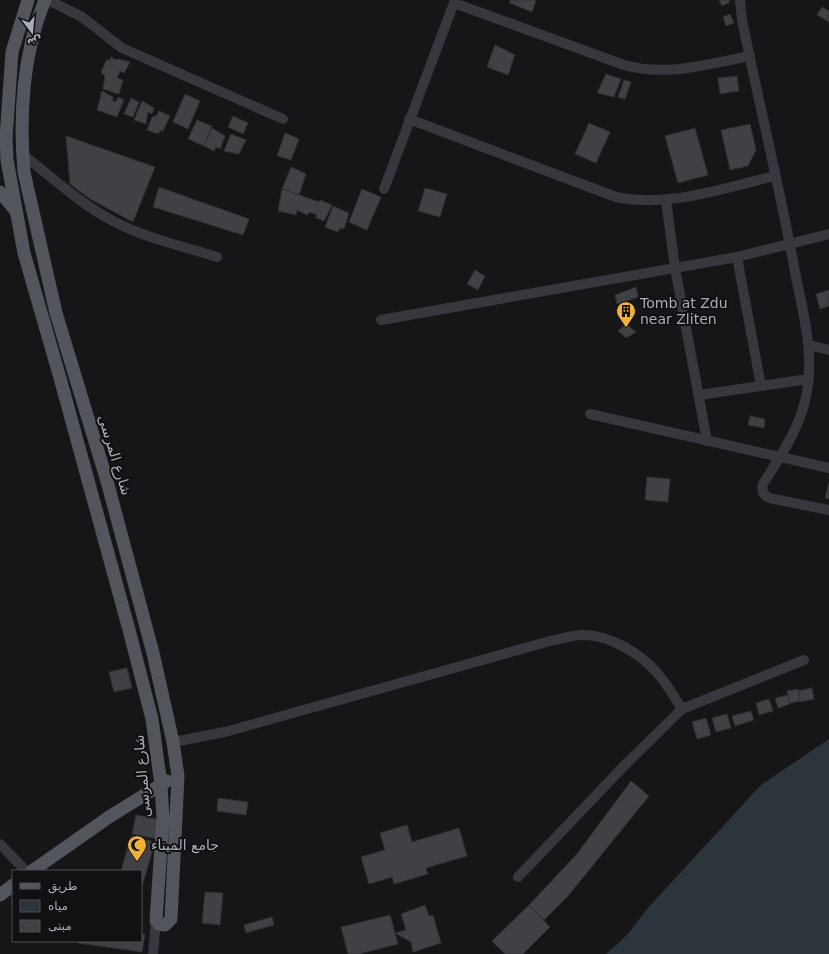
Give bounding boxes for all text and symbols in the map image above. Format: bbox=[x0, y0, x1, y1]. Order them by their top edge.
north arrow bbox=[12, 12, 52, 52]
text: ش bbox=[26, 33, 44, 49]
place label: Tomb at Zdu near Zliten bbox=[639, 295, 728, 327]
building icon: Tomb at Zdu near Zliten bbox=[615, 300, 637, 328]
street label: شارع المرسى bbox=[94, 413, 135, 497]
street label: شارع المرسى bbox=[130, 734, 155, 818]
mosque icon: جامع الميناء bbox=[126, 834, 148, 862]
place label: جامع الميناء bbox=[151, 837, 219, 854]
legend bbox=[12, 870, 142, 942]
text: طريق bbox=[48, 879, 78, 894]
text: مياه bbox=[48, 899, 68, 913]
text: مبنى bbox=[48, 919, 72, 933]

